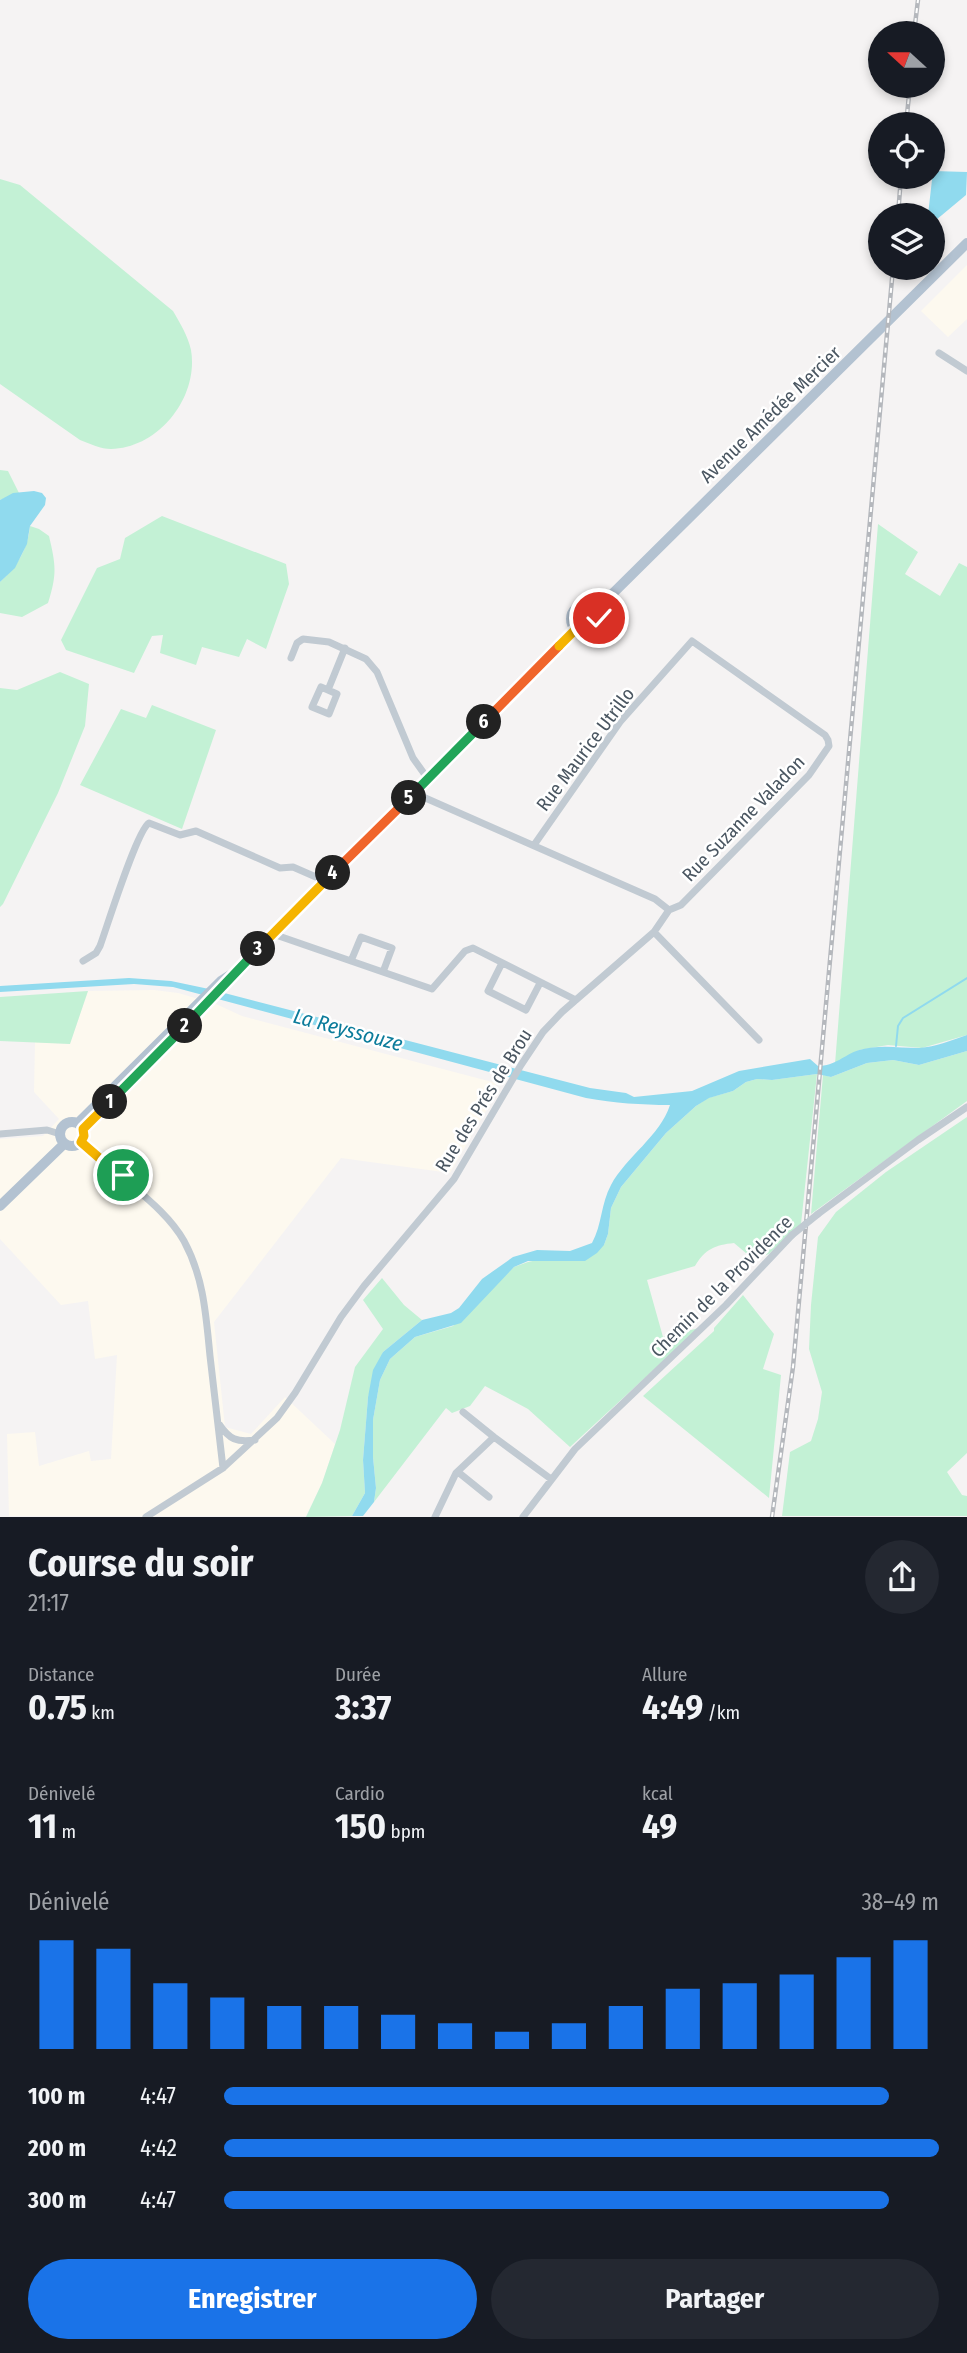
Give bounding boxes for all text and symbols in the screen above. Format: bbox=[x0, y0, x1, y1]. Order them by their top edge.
north arrow bbox=[868, 21, 945, 98]
map controls bbox=[868, 21, 945, 280]
button: locate bbox=[868, 112, 945, 189]
button: layers bbox=[868, 203, 945, 280]
street label: Avenue Amédée Mercier bbox=[695, 341, 846, 488]
pin bbox=[569, 588, 629, 648]
icon: check bbox=[580, 599, 618, 637]
street label: Rue Maurice Utrillo bbox=[531, 683, 639, 816]
pin: 6 bbox=[466, 704, 502, 740]
text: 6 bbox=[479, 710, 488, 733]
street label: Rue Suzanne Valadon bbox=[677, 751, 809, 886]
pin: 5 bbox=[392, 780, 426, 816]
text: 5 bbox=[404, 786, 413, 809]
pin: 4 bbox=[316, 856, 350, 890]
text: 4 bbox=[328, 861, 337, 884]
pin: 3 bbox=[240, 932, 276, 967]
text: 3 bbox=[253, 937, 262, 960]
water label: La Reyssouze bbox=[291, 1003, 406, 1057]
pin: 2 bbox=[168, 1009, 202, 1044]
text: 2 bbox=[180, 1014, 189, 1037]
street label: Rue des Prés de Brou bbox=[430, 1024, 537, 1176]
pin: 1 bbox=[92, 1084, 128, 1120]
text: 1 bbox=[105, 1090, 114, 1113]
pin bbox=[93, 1145, 153, 1205]
icon: arrive bbox=[104, 1156, 142, 1194]
street label: Chemin de la Providence bbox=[646, 1211, 797, 1362]
text: Course du soir bbox=[28, 1540, 254, 1586]
button: share bbox=[865, 1540, 939, 1614]
text: 21:17 bbox=[28, 1589, 69, 1617]
text: Distance bbox=[28, 1663, 95, 1686]
text: Durée bbox=[335, 1663, 381, 1686]
text: Allure bbox=[642, 1663, 687, 1686]
text: 0.75 bbox=[28, 1686, 87, 1728]
text: 3:37 bbox=[335, 1686, 391, 1728]
text: 4:49 bbox=[642, 1686, 703, 1728]
text: km bbox=[87, 1701, 115, 1724]
text: /km bbox=[703, 1701, 740, 1724]
text: Dénivelé bbox=[28, 1782, 95, 1805]
text: Cardio bbox=[335, 1782, 385, 1805]
text: kcal bbox=[642, 1782, 673, 1805]
text: 11 bbox=[28, 1805, 57, 1847]
text: 150 bbox=[335, 1805, 386, 1847]
text: 49 bbox=[642, 1805, 677, 1847]
text: m bbox=[57, 1820, 76, 1843]
text: bpm bbox=[386, 1820, 425, 1843]
text: Dénivelé bbox=[28, 1888, 109, 1916]
text: 38–49 m bbox=[861, 1888, 939, 1916]
text: 100 m bbox=[28, 2082, 85, 2110]
text: 4:47 bbox=[140, 2082, 176, 2110]
text: 200 m bbox=[28, 2134, 86, 2162]
text: 4:42 bbox=[140, 2134, 177, 2162]
text: 300 m bbox=[28, 2186, 86, 2214]
text: 4:47 bbox=[140, 2186, 176, 2214]
button: Enregistrer bbox=[28, 2259, 477, 2339]
button: Partager bbox=[491, 2259, 939, 2339]

